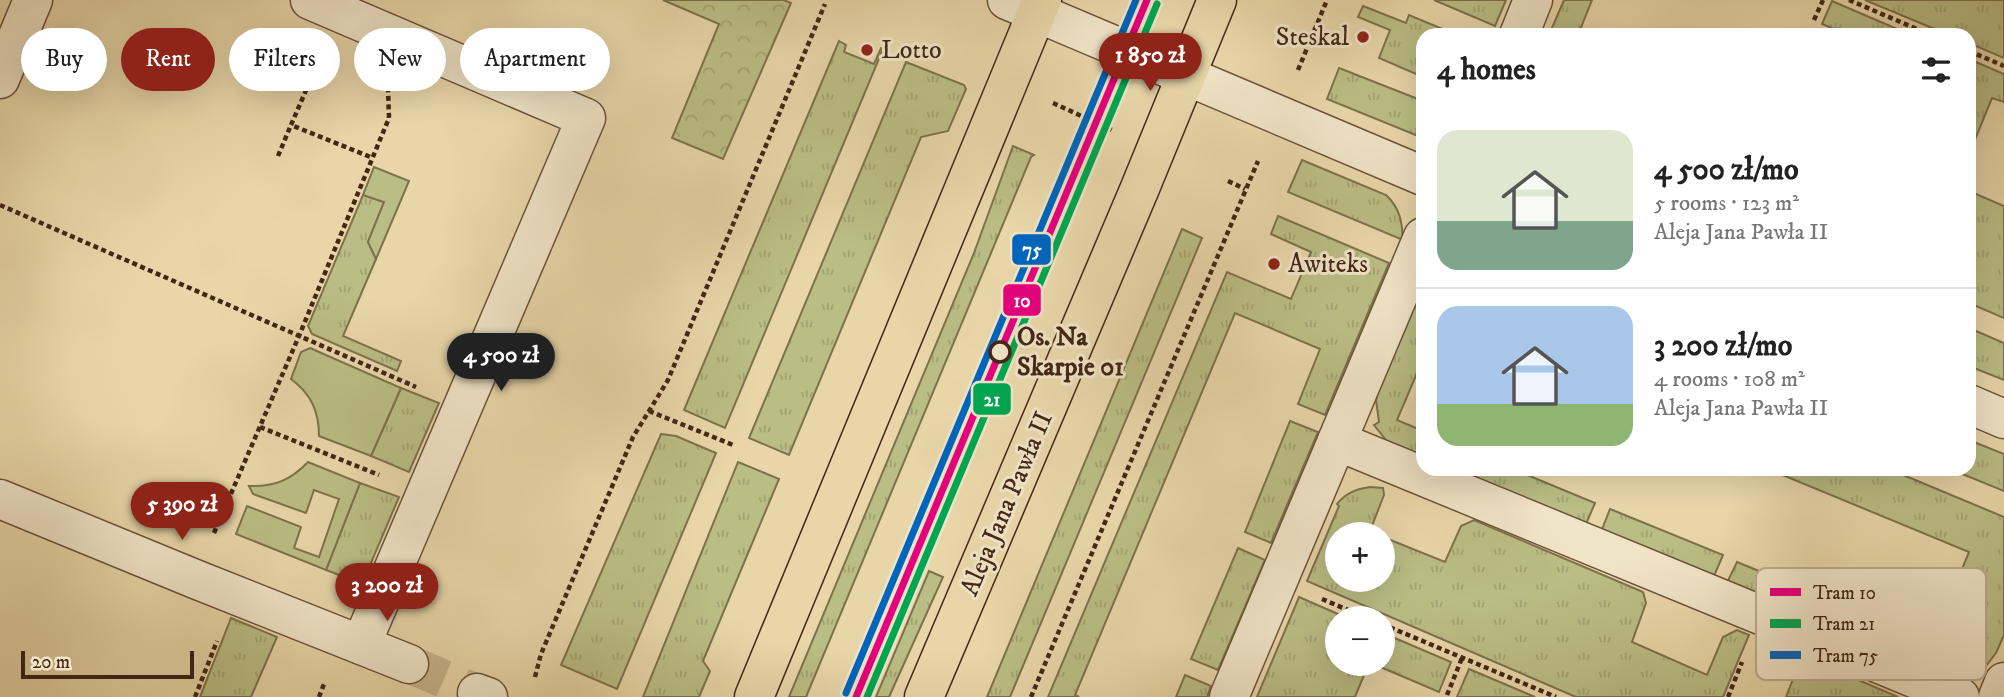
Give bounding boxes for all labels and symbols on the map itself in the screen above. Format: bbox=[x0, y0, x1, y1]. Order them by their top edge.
place label: Steskal bbox=[1276, 21, 1349, 54]
marker: Steskal bbox=[1355, 29, 1371, 45]
place label: Lotto bbox=[881, 34, 942, 67]
pin: 1 850 zł bbox=[1078, 34, 1222, 93]
marker: Lotto bbox=[859, 42, 875, 58]
line badge: 75 bbox=[1011, 233, 1052, 266]
text: 75 bbox=[1022, 239, 1042, 262]
place label: Awiteks bbox=[1288, 248, 1368, 281]
marker: Awiteks bbox=[1266, 256, 1282, 272]
line badge: 10 bbox=[1002, 283, 1042, 317]
text: 10 bbox=[1013, 290, 1031, 313]
place label: Os. Na Skarpie 01 bbox=[1017, 321, 1124, 384]
pin: 4 500 zł bbox=[429, 334, 573, 393]
marker: Os. Na Skarpie 01 bbox=[989, 341, 1011, 363]
line badge: 21 bbox=[972, 382, 1012, 416]
text: 21 bbox=[984, 389, 1000, 412]
street label: Aleja Jana Pawła II bbox=[953, 407, 1061, 601]
pin: 5 390 zł bbox=[110, 482, 254, 542]
pin: 3 200 zł bbox=[315, 564, 459, 623]
legend bbox=[1756, 568, 1986, 680]
text: Tram 10 bbox=[1813, 582, 1876, 605]
text: Tram 21 bbox=[1813, 613, 1875, 636]
text: Tram 75 bbox=[1813, 645, 1879, 668]
scale bar bbox=[21, 648, 194, 680]

